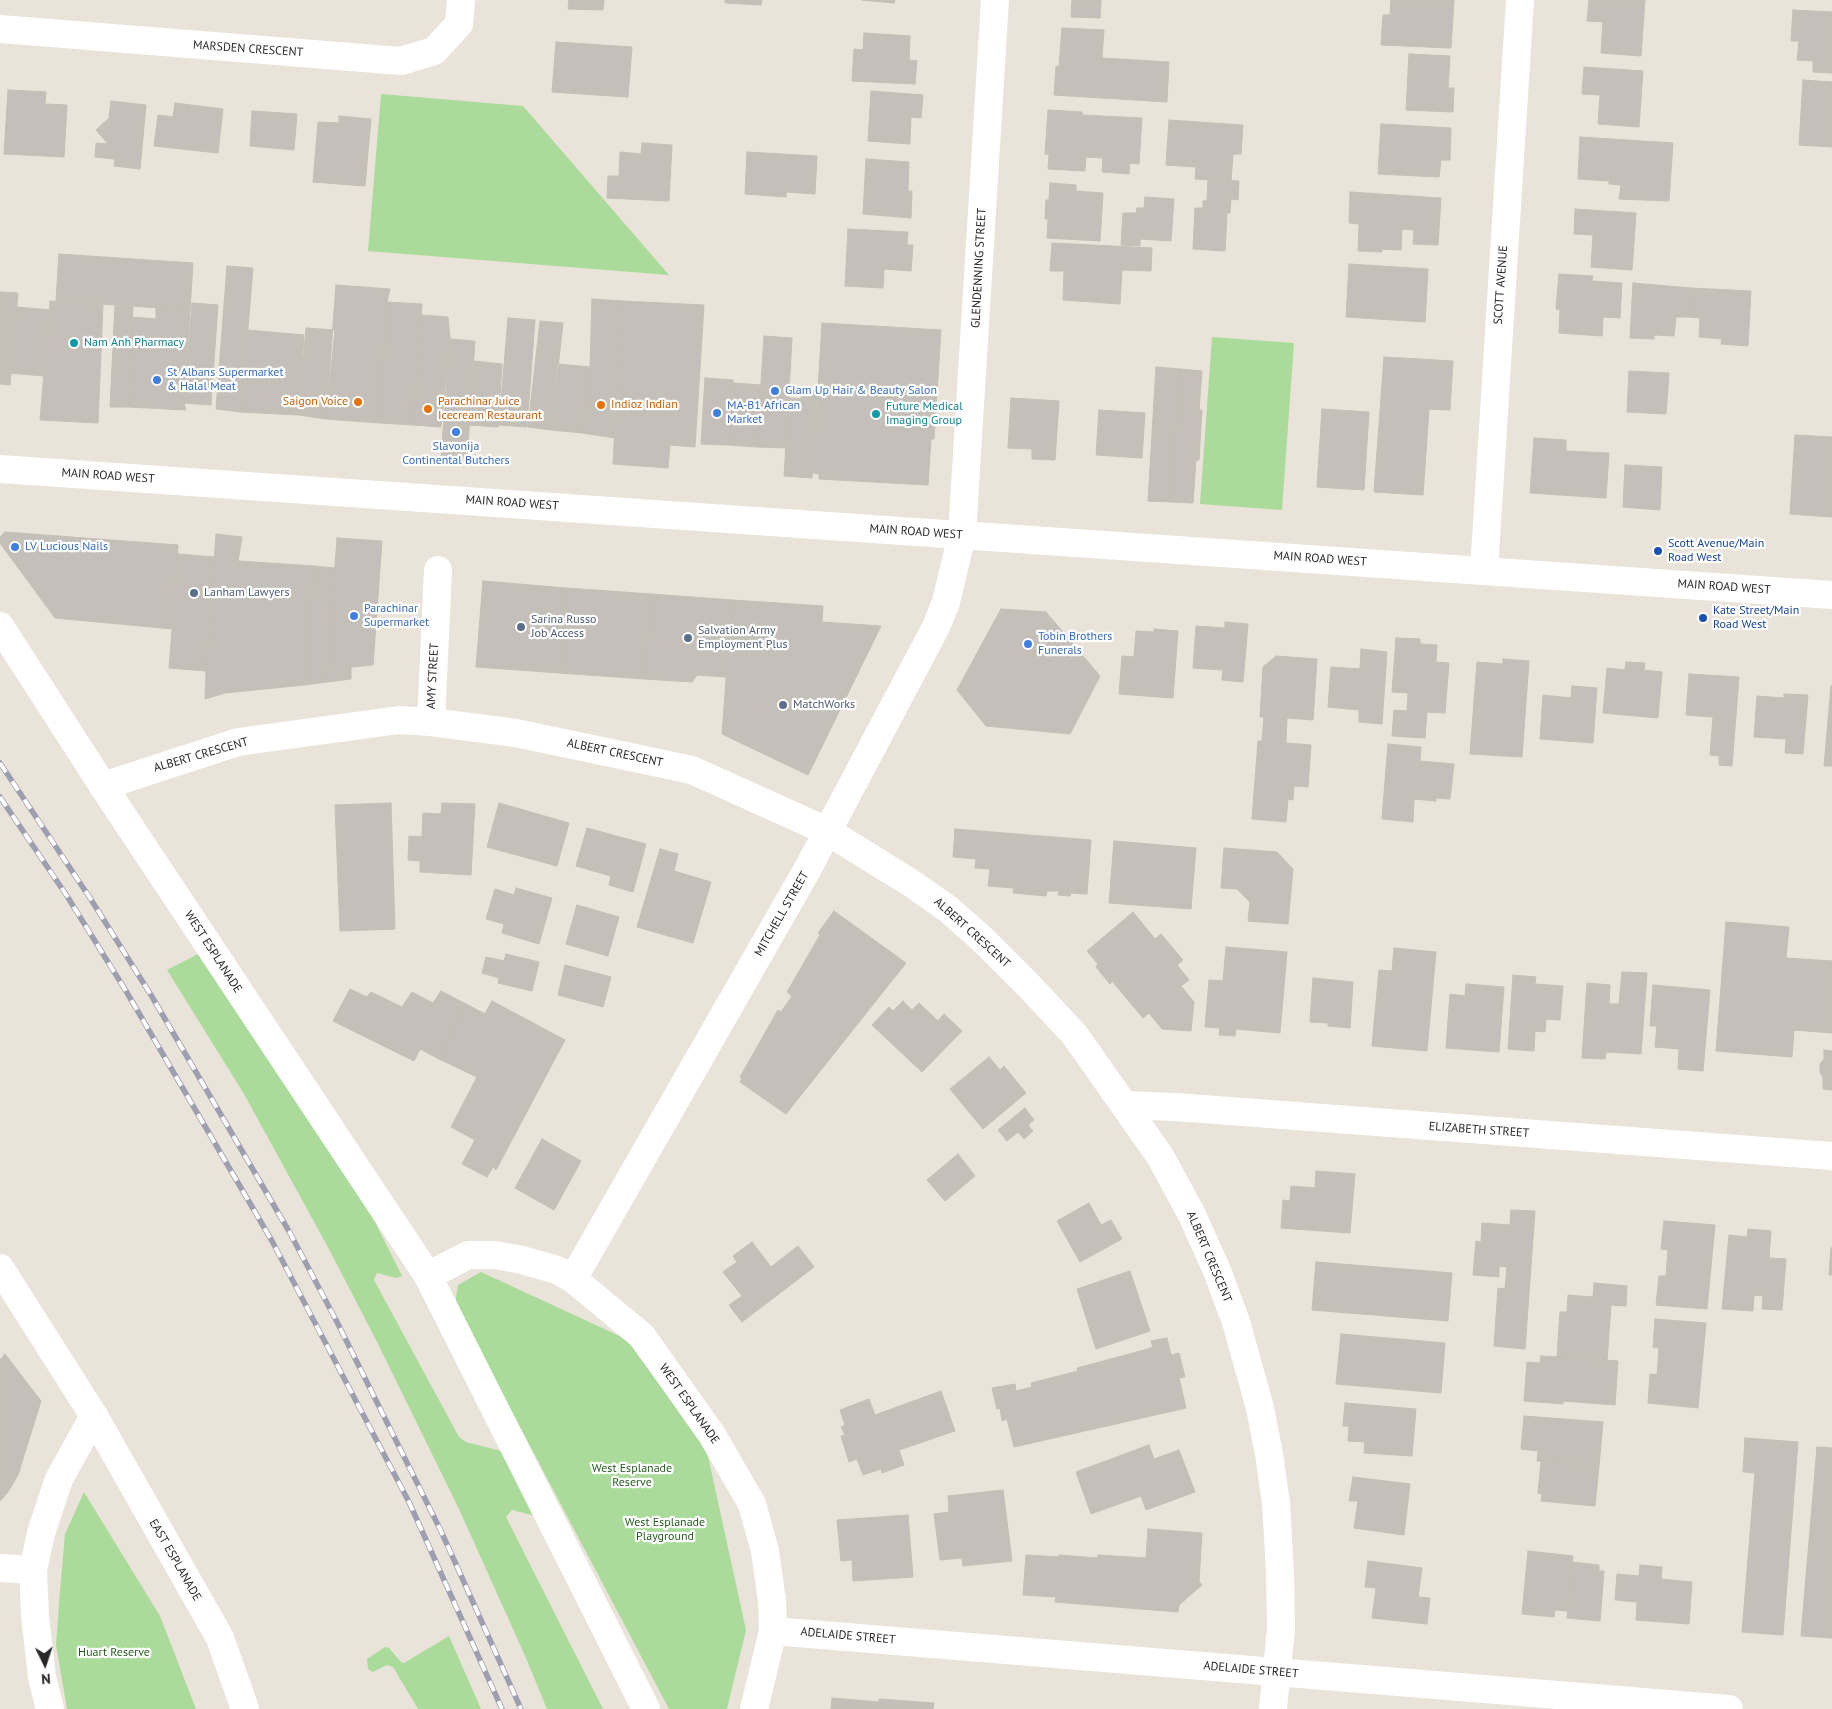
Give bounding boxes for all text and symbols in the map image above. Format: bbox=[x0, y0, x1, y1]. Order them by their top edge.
street label: MARSDEN CRESCENT bbox=[192, 38, 304, 60]
street label: GLENDENNING STREET bbox=[969, 208, 989, 328]
street label: SCOTT AVENUE bbox=[1491, 245, 1511, 325]
place label: Nam Anh Pharmacy bbox=[84, 336, 184, 350]
marker: Nam Anh Pharmacy bbox=[68, 337, 80, 349]
place label: St Albans Supermarket & Halal Meat bbox=[167, 366, 283, 394]
marker: St Albans Supermarket & Halal Meat bbox=[151, 374, 163, 386]
place label: Glam Up Hair & Beauty Salon bbox=[785, 384, 937, 398]
marker: Glam Up Hair & Beauty Salon bbox=[769, 385, 781, 397]
place label: Saigon Voice bbox=[283, 395, 348, 409]
place label: Parachinar Juice Icecream Restaurant bbox=[438, 395, 542, 423]
marker: Saigon Voice bbox=[352, 396, 364, 408]
place label: Indioz Indian bbox=[611, 398, 678, 412]
marker: Indioz Indian bbox=[595, 399, 607, 411]
place label: MA-B1 African Market bbox=[727, 399, 800, 427]
place label: Future Medical Imaging Group bbox=[886, 400, 963, 428]
marker: Parachinar Juice Icecream Restaurant bbox=[422, 403, 434, 415]
marker: MA-B1 African Market bbox=[711, 407, 723, 419]
marker: Future Medical Imaging Group bbox=[870, 408, 882, 420]
marker: Slavonija Continental Butchers bbox=[450, 426, 462, 438]
place label: Slavonija Continental Butchers bbox=[402, 440, 510, 468]
street label: MAIN ROAD WEST bbox=[61, 466, 155, 486]
street label: MAIN ROAD WEST bbox=[465, 493, 559, 513]
street label: MAIN ROAD WEST bbox=[869, 522, 963, 542]
place label: Scott Avenue/Main Road West bbox=[1668, 537, 1764, 565]
place label: LV Lucious Nails bbox=[25, 540, 108, 554]
marker: LV Lucious Nails bbox=[9, 541, 21, 553]
marker: Scott Avenue/Main Road West bbox=[1652, 545, 1664, 557]
street label: MAIN ROAD WEST bbox=[1273, 549, 1367, 569]
street label: MAIN ROAD WEST bbox=[1677, 577, 1771, 597]
place label: Lanham Lawyers bbox=[204, 586, 289, 600]
marker: Lanham Lawyers bbox=[188, 587, 200, 599]
place label: Parachinar Supermarket bbox=[364, 602, 429, 630]
place label: Kate Street/Main Road West bbox=[1713, 604, 1799, 632]
marker: Parachinar Supermarket bbox=[348, 610, 360, 622]
marker: Kate Street/Main Road West bbox=[1697, 612, 1709, 624]
place label: Sarina Russo Job Access bbox=[531, 613, 596, 641]
marker: Sarina Russo Job Access bbox=[515, 621, 527, 633]
place label: Salvation Army Employment Plus bbox=[698, 624, 787, 652]
place label: Tobin Brothers Funerals bbox=[1038, 630, 1112, 658]
marker: Salvation Army Employment Plus bbox=[682, 632, 694, 644]
marker: Tobin Brothers Funerals bbox=[1022, 638, 1034, 650]
street label: AMY STREET bbox=[424, 643, 442, 709]
place label: MatchWorks bbox=[793, 698, 855, 712]
marker: MatchWorks bbox=[777, 699, 789, 711]
street label: ALBERT CRESCENT bbox=[152, 735, 250, 775]
street label: ALBERT CRESCENT bbox=[566, 736, 664, 770]
street label: MITCHELL STREET bbox=[752, 869, 812, 959]
street label: ALBERT CRESCENT bbox=[931, 895, 1013, 971]
street label: WEST ESPLANADE bbox=[181, 908, 245, 996]
street label: ELIZABETH STREET bbox=[1428, 1119, 1530, 1141]
street label: ALBERT CRESCENT bbox=[1183, 1209, 1235, 1305]
street label: WEST ESPLANADE bbox=[656, 1361, 722, 1447]
park label: West Esplanade Reserve bbox=[592, 1462, 672, 1490]
park label: West Esplanade Playground bbox=[625, 1516, 705, 1544]
street label: EAST ESPLANADE bbox=[146, 1517, 204, 1603]
street label: ADELAIDE STREET bbox=[800, 1625, 896, 1647]
north arrow bbox=[20, 1639, 70, 1689]
park label: Huart Reserve bbox=[78, 1646, 150, 1660]
street label: ADELAIDE STREET bbox=[1203, 1659, 1299, 1681]
text: N bbox=[41, 1670, 51, 1688]

